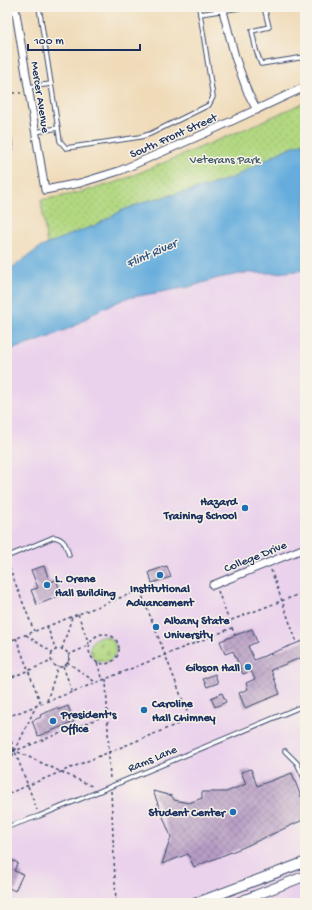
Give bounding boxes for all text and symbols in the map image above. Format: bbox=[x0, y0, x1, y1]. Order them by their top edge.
scale bar bbox=[28, 26, 140, 52]
text: 100 m bbox=[33, 35, 64, 49]
street label: Mercer Avenue bbox=[26, 61, 52, 135]
street label: South Front Street bbox=[128, 111, 220, 162]
park label: Veterans Park bbox=[189, 154, 262, 168]
water label: Flint River bbox=[124, 236, 182, 272]
place label: Hazard Training School bbox=[163, 496, 239, 524]
marker: Hazard Training School bbox=[240, 503, 250, 513]
street label: College Drive bbox=[222, 539, 290, 577]
marker: Institutional Advancement bbox=[155, 570, 165, 580]
place label: L. Orene Hall Building bbox=[55, 573, 116, 601]
marker: L. Orene Hall Building bbox=[42, 580, 52, 590]
place label: Institutional Advancement bbox=[125, 583, 195, 611]
place label: Albany State University bbox=[163, 615, 230, 643]
marker: Albany State University bbox=[151, 622, 161, 632]
place label: Gibson Hall bbox=[186, 662, 240, 676]
marker: Gibson Hall bbox=[243, 662, 253, 672]
place label: Caroline Hall Chimney bbox=[151, 698, 216, 726]
marker: Caroline Hall Chimney bbox=[139, 705, 149, 715]
place label: President's Office bbox=[60, 709, 117, 737]
marker: President's Office bbox=[48, 716, 58, 726]
street label: Rams Lane bbox=[126, 743, 180, 776]
place label: Student Center bbox=[149, 807, 227, 821]
marker: Student Center bbox=[228, 807, 238, 817]

